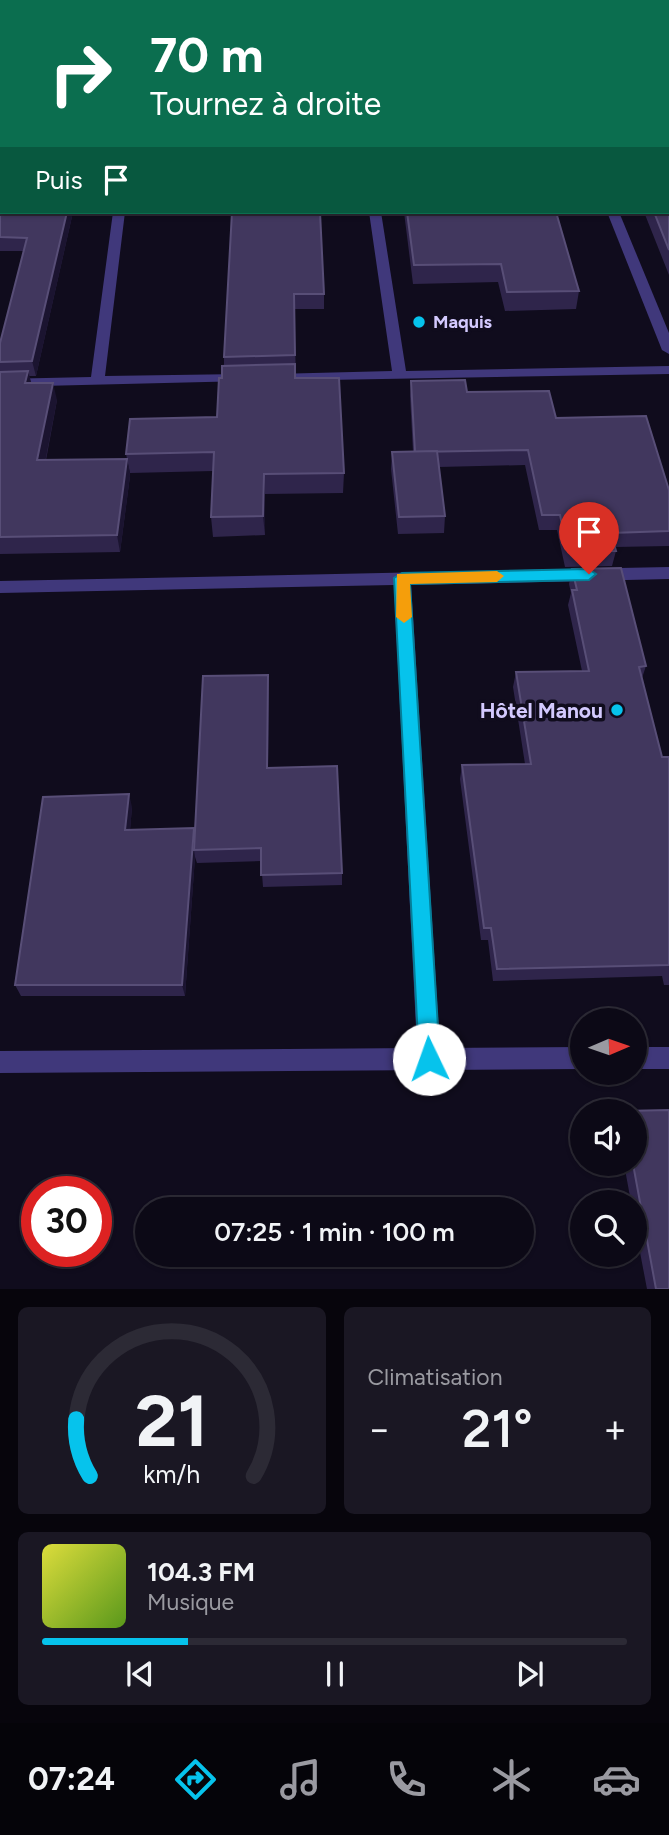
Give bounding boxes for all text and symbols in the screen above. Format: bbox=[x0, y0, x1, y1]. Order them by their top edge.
text: 70 m bbox=[150, 25, 263, 84]
icon: right bbox=[35, 28, 126, 119]
text: Tournez à droite bbox=[150, 85, 381, 123]
icon: arrive bbox=[97, 161, 135, 199]
text: Puis bbox=[35, 164, 83, 196]
place label: Maquis bbox=[433, 311, 493, 333]
marker: Maquis bbox=[411, 314, 427, 330]
pin bbox=[559, 502, 619, 574]
icon: arrive bbox=[570, 513, 608, 551]
place label: Hôtel Manou bbox=[480, 698, 603, 723]
marker: Hôtel Manou bbox=[609, 702, 625, 718]
north arrow bbox=[570, 1008, 648, 1085]
map controls bbox=[570, 1008, 647, 1267]
position arrow bbox=[392, 1022, 466, 1096]
button: sound bbox=[570, 1099, 647, 1176]
speed limit sign: 30 bbox=[21, 1176, 112, 1267]
button: search bbox=[570, 1190, 647, 1267]
text: 07:25 · 1 min · 100 m bbox=[214, 1216, 455, 1248]
text: Climatisation bbox=[368, 1363, 502, 1391]
text: 21 bbox=[135, 1378, 208, 1465]
text: 21° bbox=[462, 1398, 533, 1460]
text: − bbox=[368, 1406, 391, 1452]
text: + bbox=[603, 1406, 627, 1452]
text: km/h bbox=[143, 1459, 200, 1489]
text: 104.3 FM bbox=[147, 1556, 255, 1588]
text: Musique bbox=[147, 1588, 234, 1616]
icon: previous bbox=[121, 1655, 159, 1693]
icon: pause bbox=[316, 1655, 354, 1693]
icon: next bbox=[511, 1655, 549, 1693]
icon: directions bbox=[171, 1755, 220, 1804]
icon: music bbox=[276, 1755, 325, 1804]
icon: phone bbox=[382, 1755, 431, 1804]
icon: climate bbox=[487, 1755, 536, 1804]
icon: car bbox=[592, 1755, 641, 1804]
text: 07:24 bbox=[28, 1760, 115, 1798]

